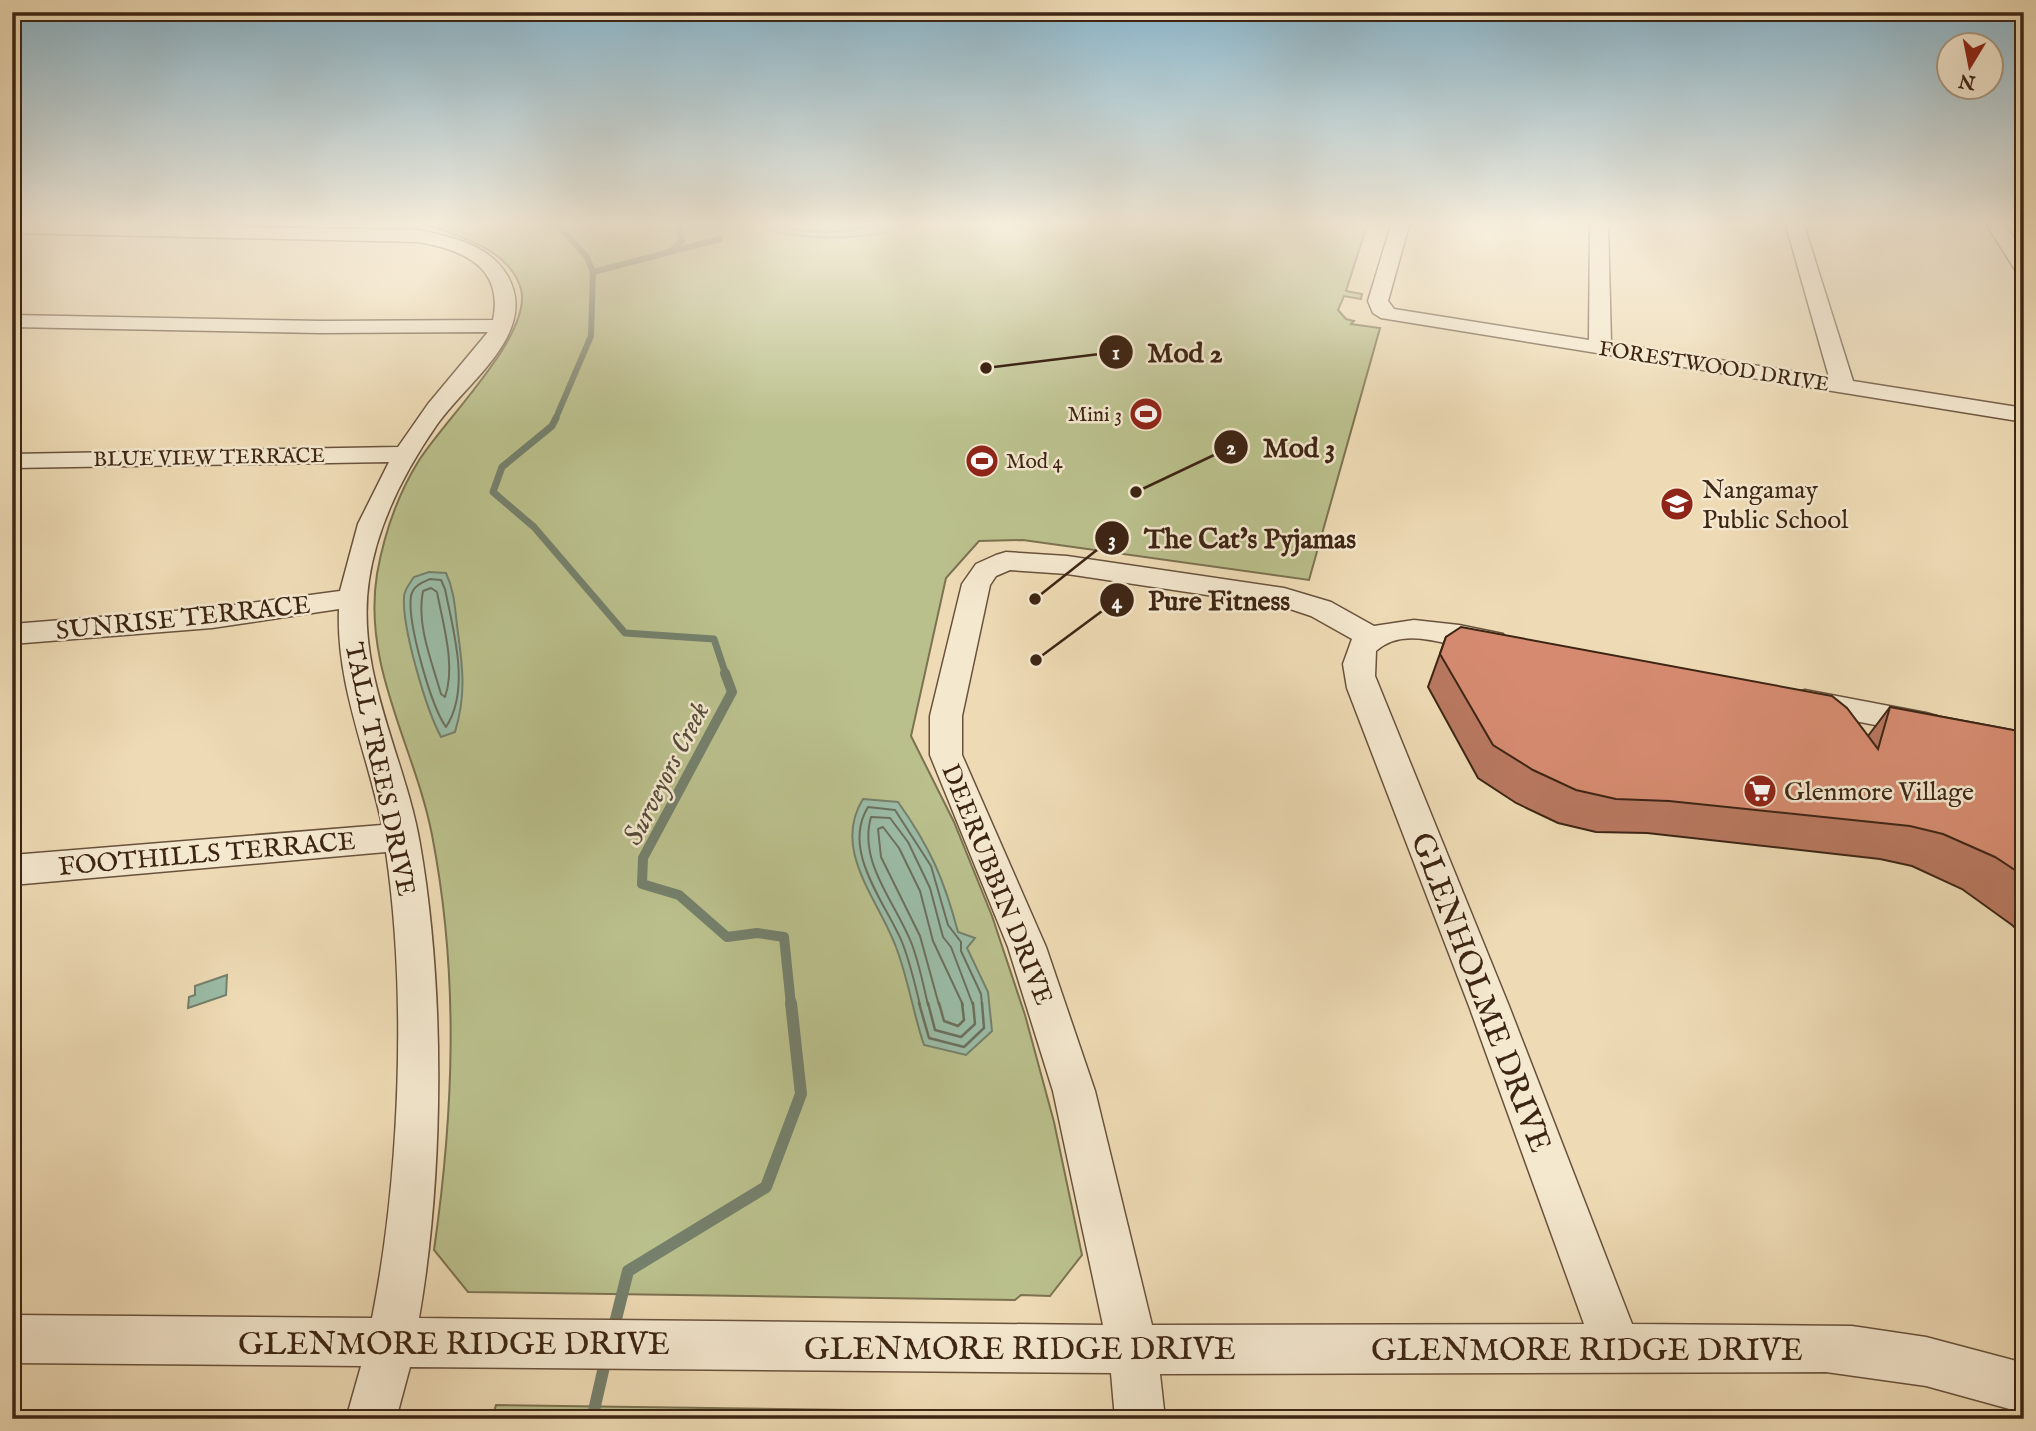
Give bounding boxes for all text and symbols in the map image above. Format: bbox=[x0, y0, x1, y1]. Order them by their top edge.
north arrow bbox=[1934, 32, 2004, 102]
text: N bbox=[1957, 67, 1979, 94]
callout: Mod 2 bbox=[1099, 327, 1237, 376]
street label: FORESTWOOD DRIVE bbox=[1597, 336, 1831, 399]
text: Mod 2 bbox=[1147, 337, 1223, 372]
text: 1 bbox=[1112, 340, 1120, 367]
sports icon: Mini 3 bbox=[1127, 395, 1165, 433]
place label: Mini 3 bbox=[1067, 402, 1122, 429]
callout: Mod 3 bbox=[1214, 422, 1349, 471]
text: Mod 3 bbox=[1263, 432, 1335, 467]
text: 2 bbox=[1226, 435, 1236, 462]
sports icon: Mod 4 bbox=[963, 442, 1001, 480]
street label: BLUE VIEW TERRACE bbox=[93, 443, 325, 474]
place label: Mod 4 bbox=[1006, 449, 1064, 476]
place label: Nangamay Public School bbox=[1702, 474, 1849, 537]
school or university icon: Nangamay Public School bbox=[1658, 485, 1696, 523]
callout: The Cat's Pyjamas bbox=[1095, 514, 1370, 563]
text: The Cat's Pyjamas bbox=[1143, 523, 1356, 558]
text: 3 bbox=[1108, 527, 1116, 554]
callout: Pure Fitness bbox=[1099, 576, 1304, 625]
text: Pure Fitness bbox=[1148, 585, 1290, 620]
street label: SUNRISE TERRACE bbox=[54, 589, 312, 648]
text: 4 bbox=[1112, 589, 1123, 616]
street label: TALL TREES DRIVE bbox=[337, 639, 423, 899]
water label: Surveyors Creek bbox=[616, 697, 718, 852]
street label: DEERUBBIN DRIVE bbox=[933, 759, 1060, 1010]
supermarket icon: Glenmore Village bbox=[1741, 772, 1779, 810]
place label: Glenmore Village bbox=[1784, 776, 1974, 809]
street label: FOOTHILLS TERRACE bbox=[57, 825, 357, 884]
street label: GLENHOLME DRIVE bbox=[1400, 827, 1560, 1159]
street label: GLENMORE RIDGE DRIVE bbox=[238, 1325, 670, 1366]
street label: GLENMORE RIDGE DRIVE bbox=[804, 1330, 1236, 1371]
street label: GLENMORE RIDGE DRIVE bbox=[1371, 1331, 1803, 1372]

